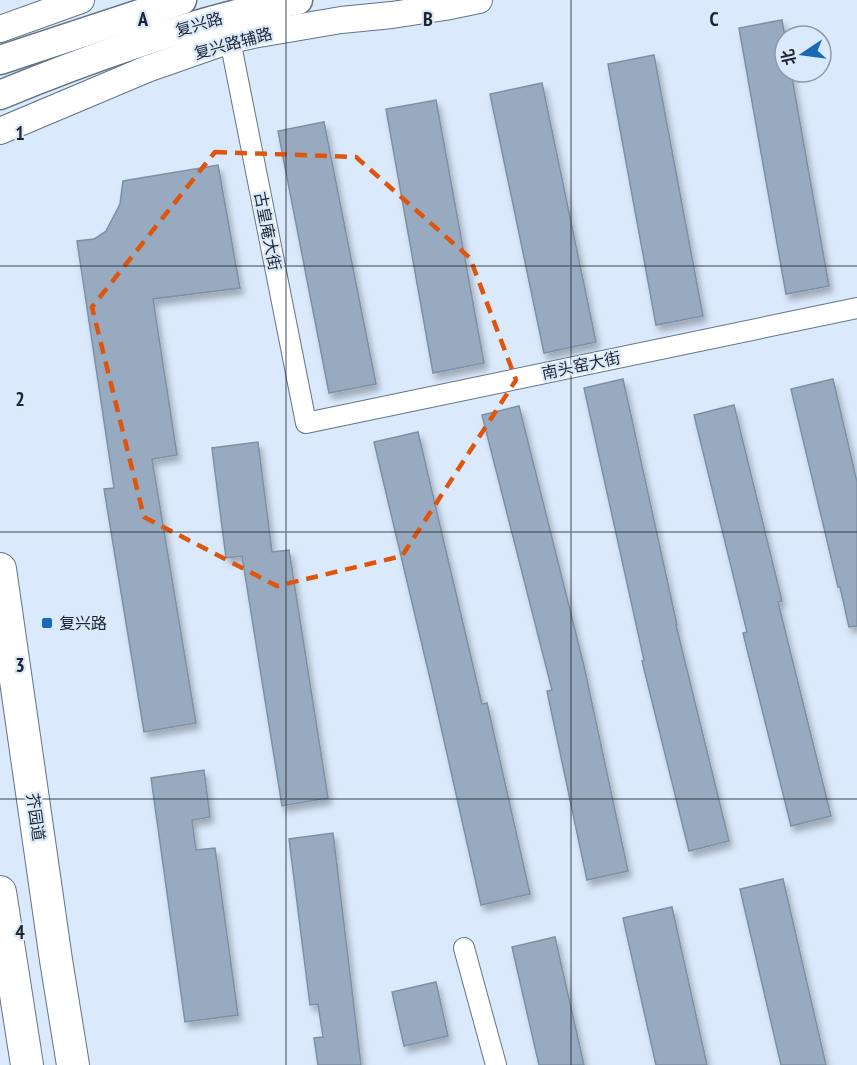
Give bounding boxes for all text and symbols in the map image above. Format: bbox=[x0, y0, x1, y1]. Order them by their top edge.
text: A bbox=[137, 6, 149, 32]
text: B bbox=[423, 6, 433, 32]
text: C bbox=[709, 6, 719, 32]
street label: 复兴路 bbox=[173, 8, 225, 40]
street label: 复兴路辅路 bbox=[192, 23, 274, 63]
north arrow bbox=[773, 24, 833, 84]
text: 北 bbox=[777, 47, 800, 67]
text: 1 bbox=[15, 120, 25, 146]
street label: 古皇庵大街 bbox=[251, 190, 285, 272]
street label: 南头窑大街 bbox=[540, 347, 622, 383]
text: 2 bbox=[15, 386, 25, 412]
place label: 复兴路 bbox=[59, 613, 107, 633]
marker: 复兴路 bbox=[40, 616, 54, 630]
text: 3 bbox=[15, 652, 25, 678]
street label: 芥园道 bbox=[23, 792, 49, 842]
text: 4 bbox=[15, 919, 25, 945]

